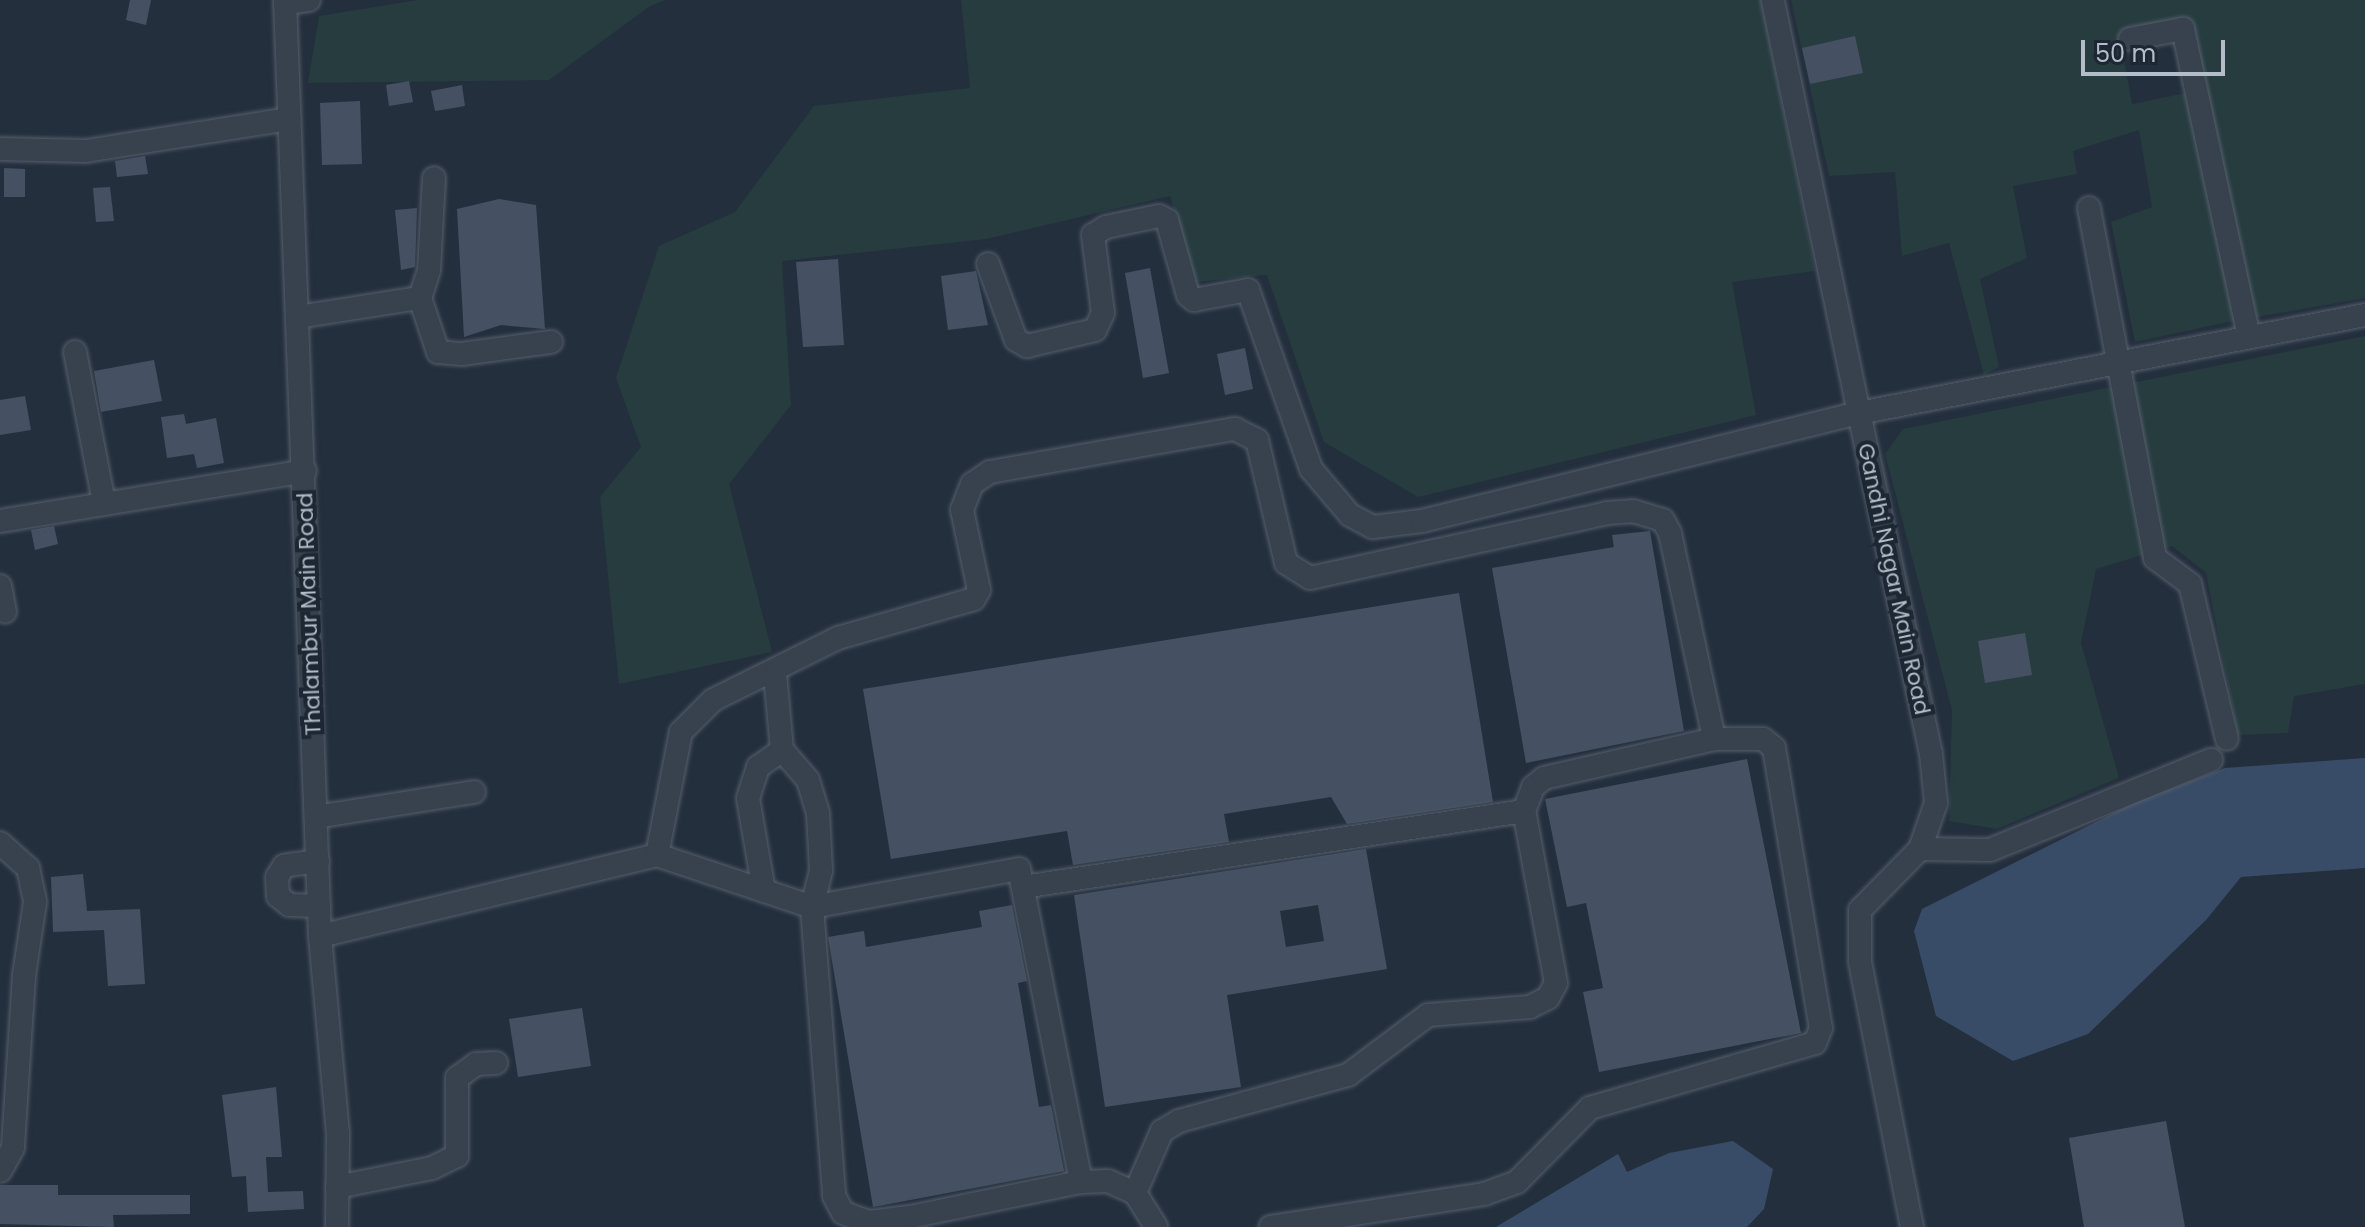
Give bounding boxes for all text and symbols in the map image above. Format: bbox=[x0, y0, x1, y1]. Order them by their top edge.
scale bar bbox=[2085, 24, 2229, 74]
text: 50 m bbox=[2095, 37, 2156, 70]
street label: Gandhi Nagar Main Road bbox=[1852, 441, 1936, 717]
street label: Thalambur Main Road bbox=[292, 492, 326, 736]

